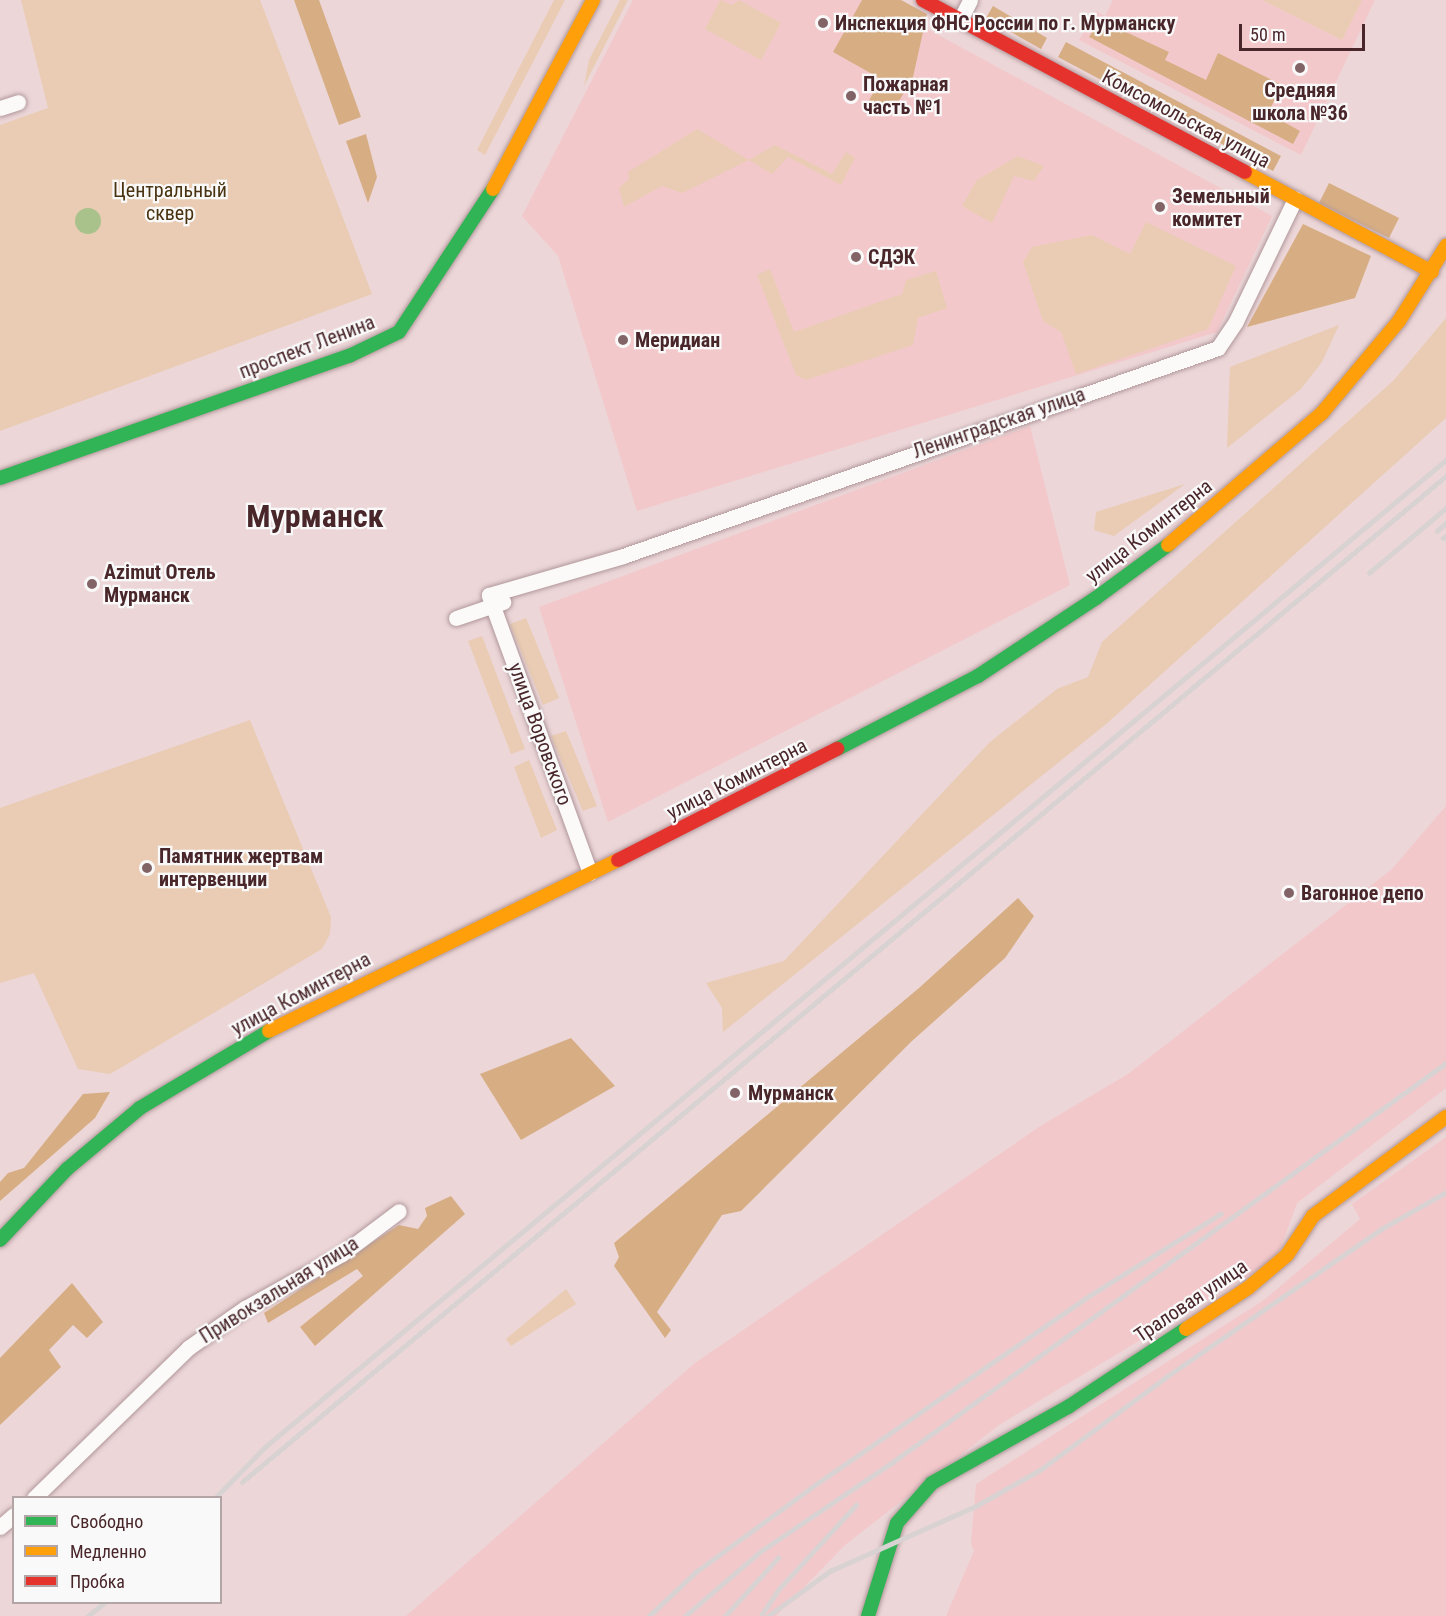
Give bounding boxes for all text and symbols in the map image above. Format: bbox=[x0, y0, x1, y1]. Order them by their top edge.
place label: Инспекция ФНС России по г. Мурманску bbox=[835, 11, 1175, 35]
scale bar bbox=[1242, 12, 1368, 50]
marker: Инспекция ФНС России по г. Мурманску bbox=[816, 16, 830, 30]
text: 50 m bbox=[1250, 24, 1285, 45]
marker: Средняя школа №36 bbox=[1293, 61, 1307, 75]
street label: Комсомольская улица bbox=[1098, 65, 1274, 173]
place label: Пожарная часть №1 bbox=[863, 72, 949, 119]
place label: Средняя школа №36 bbox=[1252, 78, 1348, 125]
marker: Пожарная часть №1 bbox=[844, 89, 858, 103]
park label: Центральный сквер bbox=[113, 179, 227, 226]
place label: Земельный комитет bbox=[1172, 184, 1270, 231]
marker: Земельный комитет bbox=[1153, 200, 1167, 214]
place label: СДЭК bbox=[868, 245, 915, 269]
marker: СДЭК bbox=[849, 250, 863, 264]
street label: проспект Ленина bbox=[236, 310, 378, 384]
place label: Меридиан bbox=[635, 328, 720, 352]
marker: Меридиан bbox=[616, 333, 630, 347]
street label: Ленинградская улица bbox=[910, 382, 1088, 464]
street label: улица Коминтерна bbox=[1081, 474, 1217, 588]
district label: Мурманск bbox=[246, 497, 384, 535]
place label: Azimut Отель Мурманск bbox=[104, 560, 216, 607]
marker: Azimut Отель Мурманск bbox=[85, 577, 99, 591]
street label: улица Воровского bbox=[503, 659, 577, 809]
street label: улица Коминтерна bbox=[663, 733, 811, 825]
place label: Памятник жертвам интервенции bbox=[159, 844, 323, 891]
marker: Памятник жертвам интервенции bbox=[140, 861, 154, 875]
place label: Вагонное депо bbox=[1301, 881, 1424, 905]
marker: Вагонное депо bbox=[1282, 886, 1296, 900]
street label: улица Коминтерна bbox=[227, 947, 375, 1041]
place label: Мурманск bbox=[748, 1081, 834, 1105]
marker: Мурманск bbox=[726, 1084, 744, 1102]
street label: Привокзальная улица bbox=[195, 1231, 363, 1349]
street label: Траловая улица bbox=[1130, 1254, 1252, 1348]
legend bbox=[12, 1496, 222, 1604]
text: Свободно bbox=[70, 1511, 143, 1532]
text: Медленно bbox=[70, 1541, 147, 1562]
text: Пробка bbox=[70, 1571, 125, 1592]

